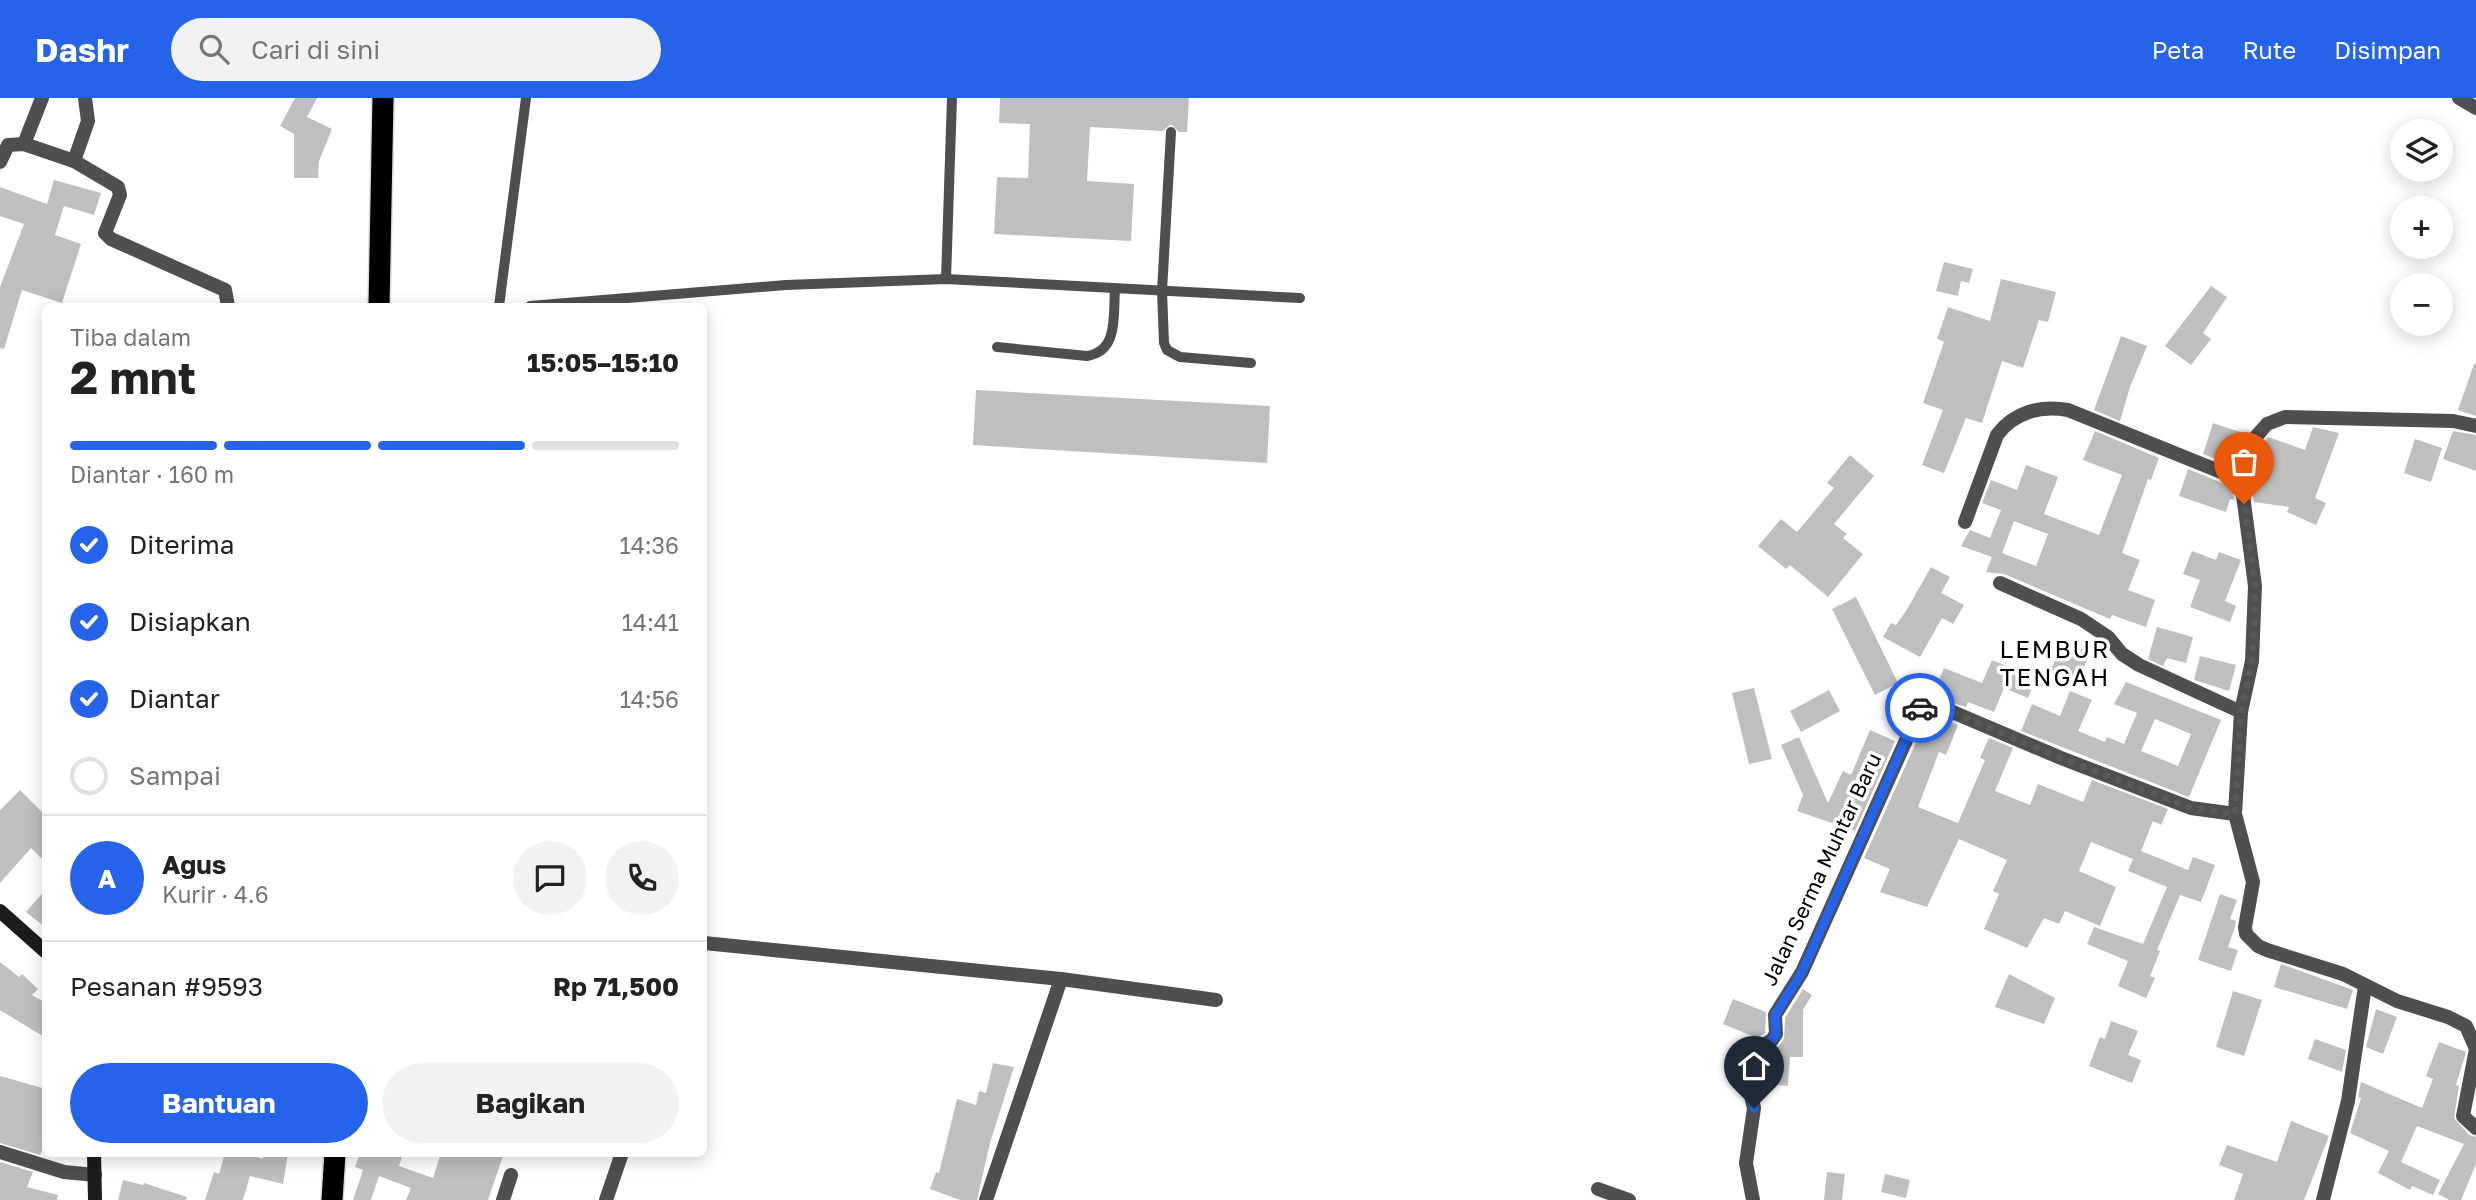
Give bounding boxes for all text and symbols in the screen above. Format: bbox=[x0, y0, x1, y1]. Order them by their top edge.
search box bbox=[171, 18, 661, 81]
text: Dashr bbox=[35, 30, 129, 69]
icon: search bbox=[195, 30, 233, 68]
text: Cari di sini bbox=[251, 34, 380, 65]
text: Peta bbox=[2152, 35, 2204, 64]
text: Rute bbox=[2242, 35, 2296, 64]
text: Disimpan bbox=[2334, 35, 2441, 64]
map controls bbox=[2390, 119, 2453, 336]
button: layers bbox=[2390, 119, 2453, 182]
button: + bbox=[2390, 196, 2453, 259]
button: − bbox=[2390, 273, 2453, 336]
text: Tiba dalam bbox=[70, 323, 191, 351]
text: 15:05–15:10 bbox=[527, 347, 679, 378]
text: 2 mnt bbox=[70, 349, 196, 404]
pin bbox=[2214, 432, 2274, 504]
icon: bag bbox=[2225, 443, 2263, 481]
text: Diantar · 160 m bbox=[70, 460, 234, 488]
icon: check bbox=[70, 526, 108, 564]
text: Diterima bbox=[129, 529, 234, 560]
text: 14:36 bbox=[620, 531, 679, 559]
icon: check bbox=[70, 603, 108, 641]
text: Disiapkan bbox=[129, 606, 251, 637]
text: 14:41 bbox=[622, 608, 679, 636]
district label: LEMBUR TENGAH bbox=[2000, 634, 2110, 691]
courier bbox=[1885, 673, 1955, 743]
icon: check bbox=[70, 680, 108, 718]
text: Diantar bbox=[129, 683, 220, 714]
text: 14:56 bbox=[620, 685, 679, 713]
icon: car bbox=[1901, 689, 1939, 727]
street label: Jalan Serma Muhtar Baru bbox=[1756, 748, 1886, 990]
text: Sampai bbox=[129, 760, 221, 791]
button: chat bbox=[513, 841, 587, 915]
button: phone bbox=[605, 841, 679, 915]
text: Agus bbox=[162, 849, 226, 880]
text: A bbox=[98, 863, 116, 894]
text: Kurir · 4.6 bbox=[162, 880, 269, 908]
text: Pesanan #9593 bbox=[70, 971, 263, 1002]
text: Rp 71,500 bbox=[553, 971, 679, 1002]
pin bbox=[1724, 1036, 1784, 1108]
icon: home bbox=[1735, 1047, 1773, 1085]
button: Bantuan bbox=[70, 1063, 368, 1143]
button: Bagikan bbox=[382, 1063, 679, 1143]

